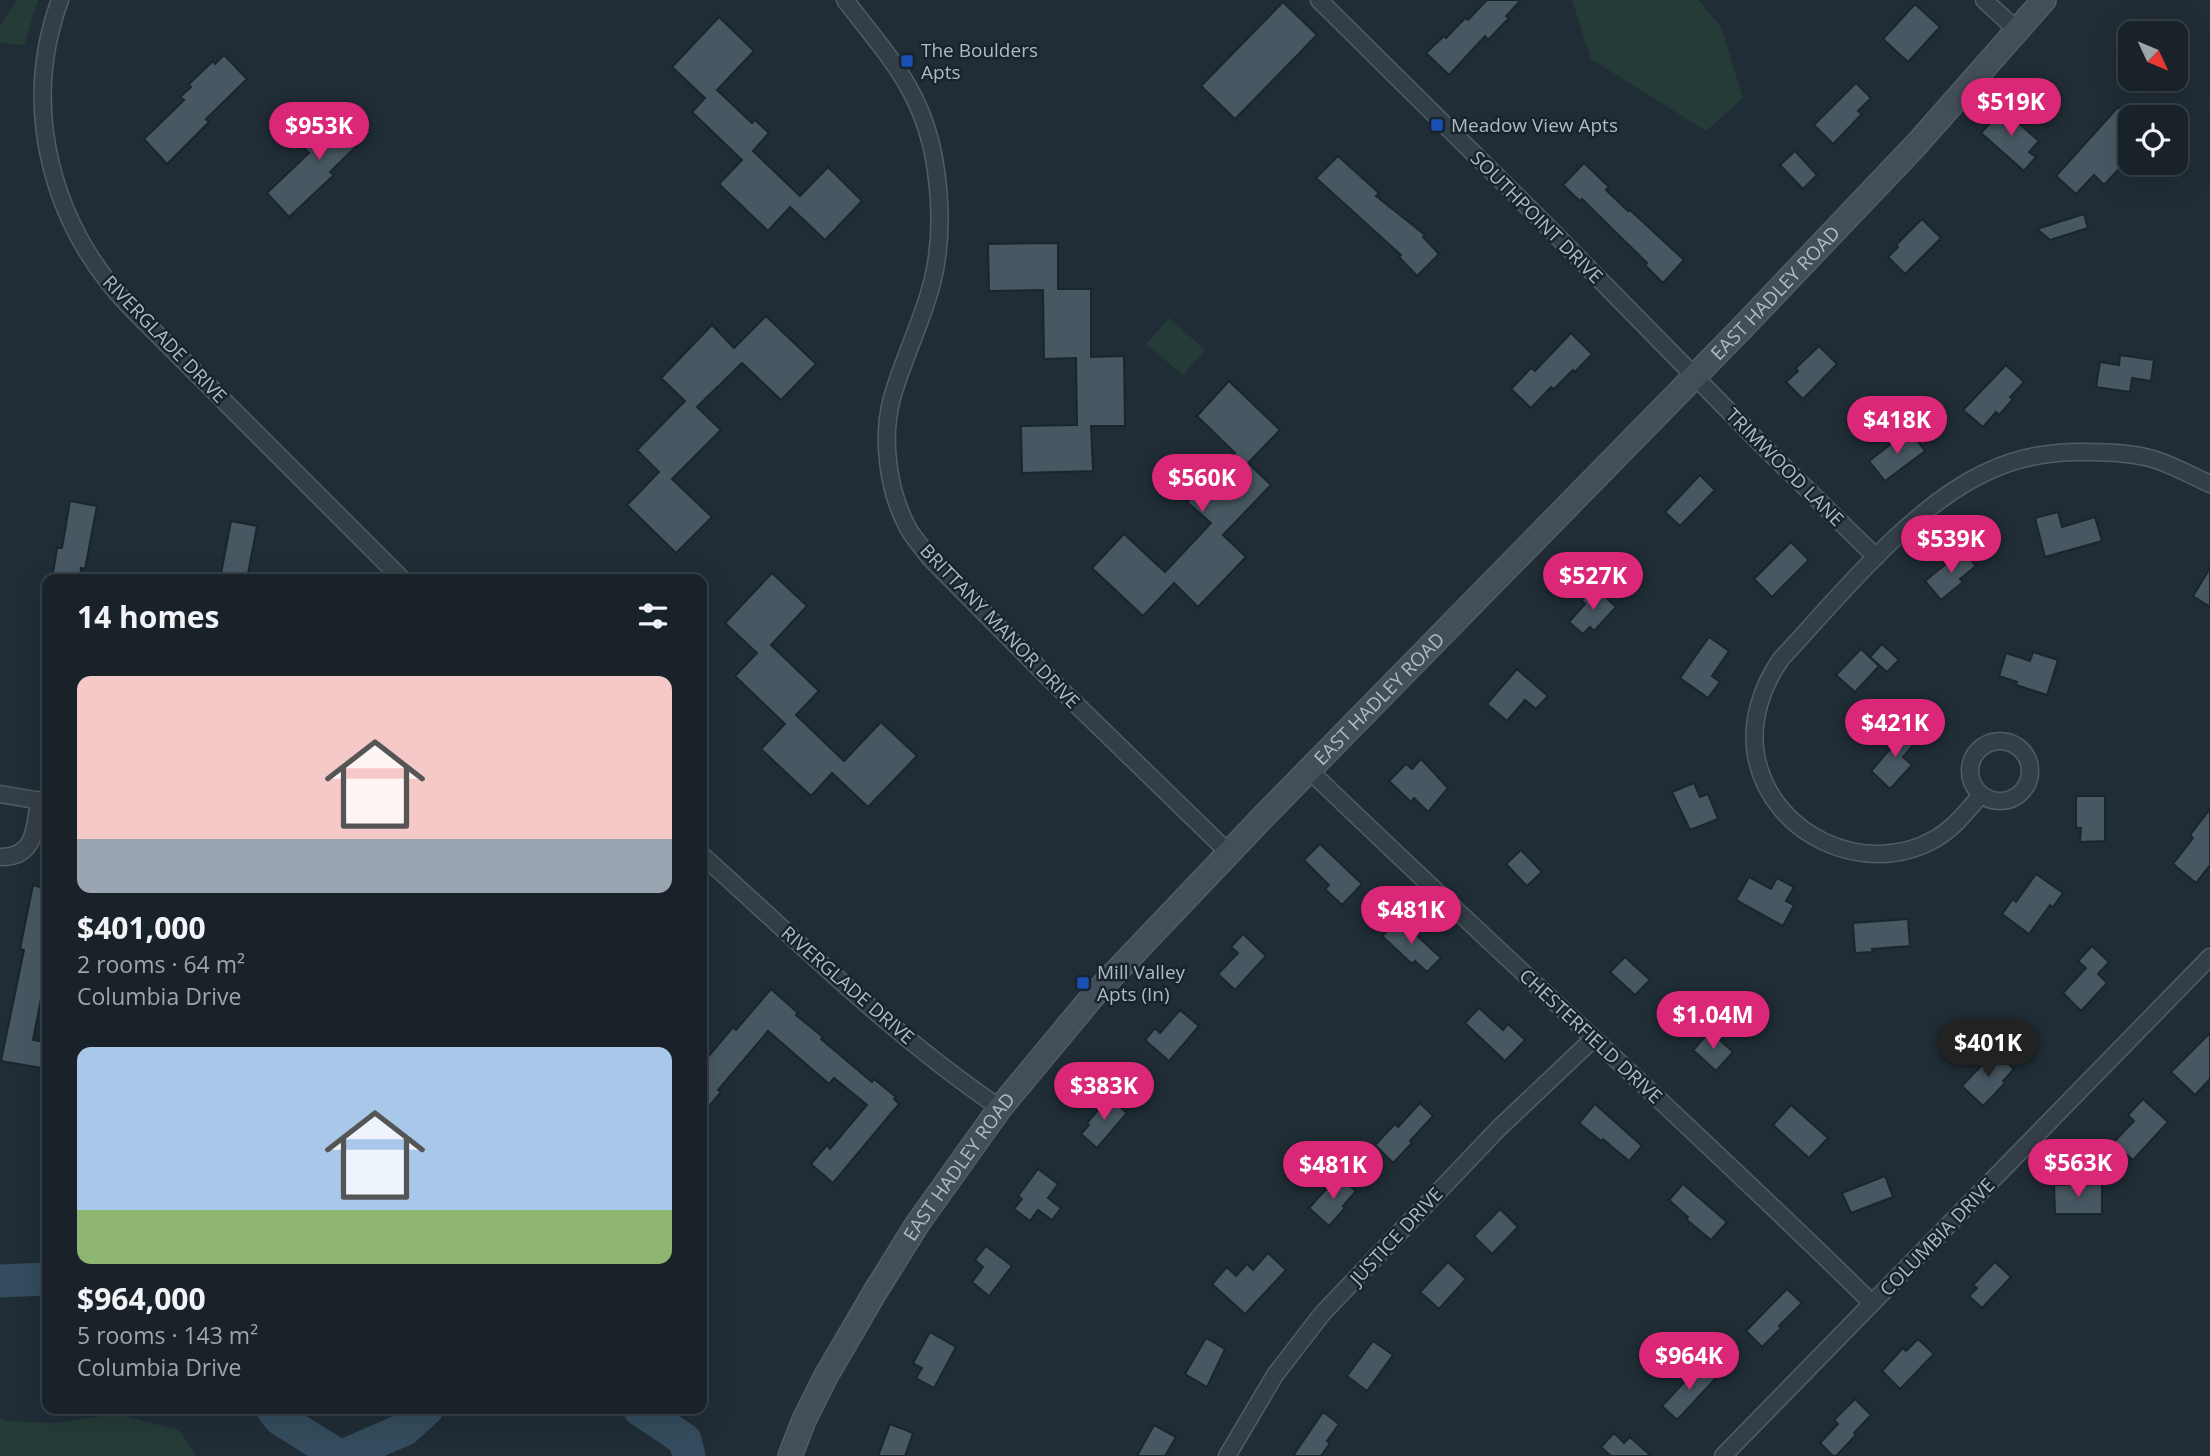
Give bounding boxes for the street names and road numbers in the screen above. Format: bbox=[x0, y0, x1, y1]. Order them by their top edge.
street label: SOUTHPOINT DRIVE bbox=[1465, 145, 1609, 289]
street label: EAST HADLEY ROAD bbox=[1705, 220, 1846, 366]
street label: RIVERGLADE DRIVE bbox=[97, 269, 233, 409]
street label: TRIMWOOD LANE bbox=[1720, 402, 1850, 532]
street label: BRITTANY MANOR DRIVE bbox=[914, 538, 1086, 714]
street label: EAST HADLEY ROAD bbox=[1308, 626, 1450, 771]
street label: RIVERGLADE DRIVE bbox=[776, 920, 920, 1050]
street label: CHESTERFIELD DRIVE bbox=[1514, 963, 1668, 1109]
street label: EAST HADLEY ROAD bbox=[897, 1087, 1021, 1246]
street label: COLUMBIA DRIVE bbox=[1874, 1172, 2000, 1302]
street label: JUSTICE DRIVE bbox=[1342, 1181, 1448, 1292]

